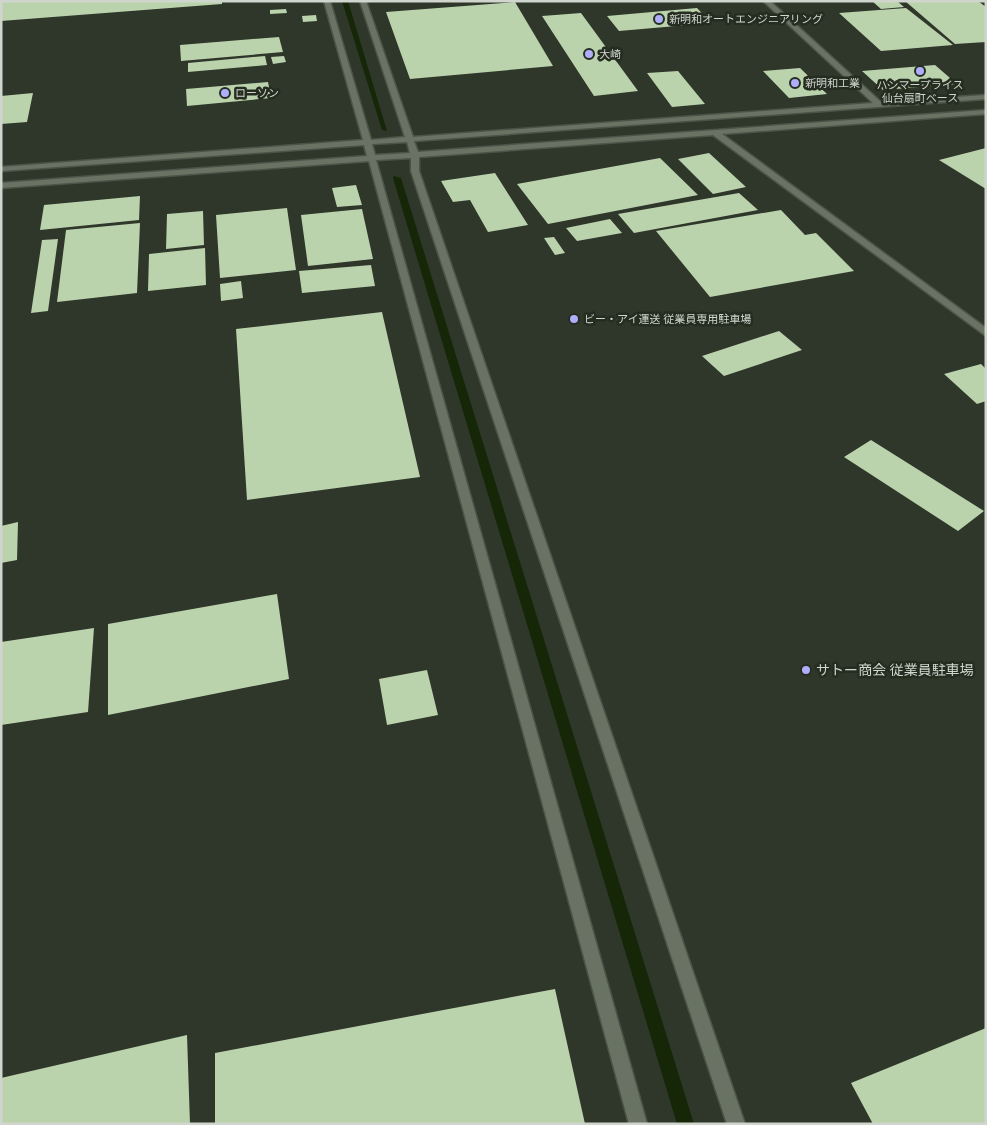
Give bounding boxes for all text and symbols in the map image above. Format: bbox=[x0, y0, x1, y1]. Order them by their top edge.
place label: 新明和オートエンジニアリング bbox=[669, 12, 823, 26]
marker: 新明和オートエンジニアリング bbox=[653, 13, 665, 25]
place label: 大崎 bbox=[599, 47, 621, 61]
marker: 大崎 bbox=[583, 48, 595, 60]
marker: ハンマープライス 仙台扇町ベース bbox=[914, 65, 926, 77]
place label: 新明和工業 bbox=[805, 76, 860, 90]
marker: 新明和工業 bbox=[789, 77, 801, 89]
place label: ハンマープライス 仙台扇町ベース bbox=[876, 78, 964, 105]
place label: ローソン bbox=[235, 86, 279, 100]
marker: ローソン bbox=[219, 87, 231, 99]
place label: ビー・アイ運送 従業員専用駐車場 bbox=[584, 312, 751, 326]
marker: ビー・アイ運送 従業員専用駐車場 bbox=[568, 313, 580, 325]
place label: サトー商会 従業員駐車場 bbox=[816, 661, 974, 679]
marker: サトー商会 従業員駐車場 bbox=[800, 664, 812, 676]

